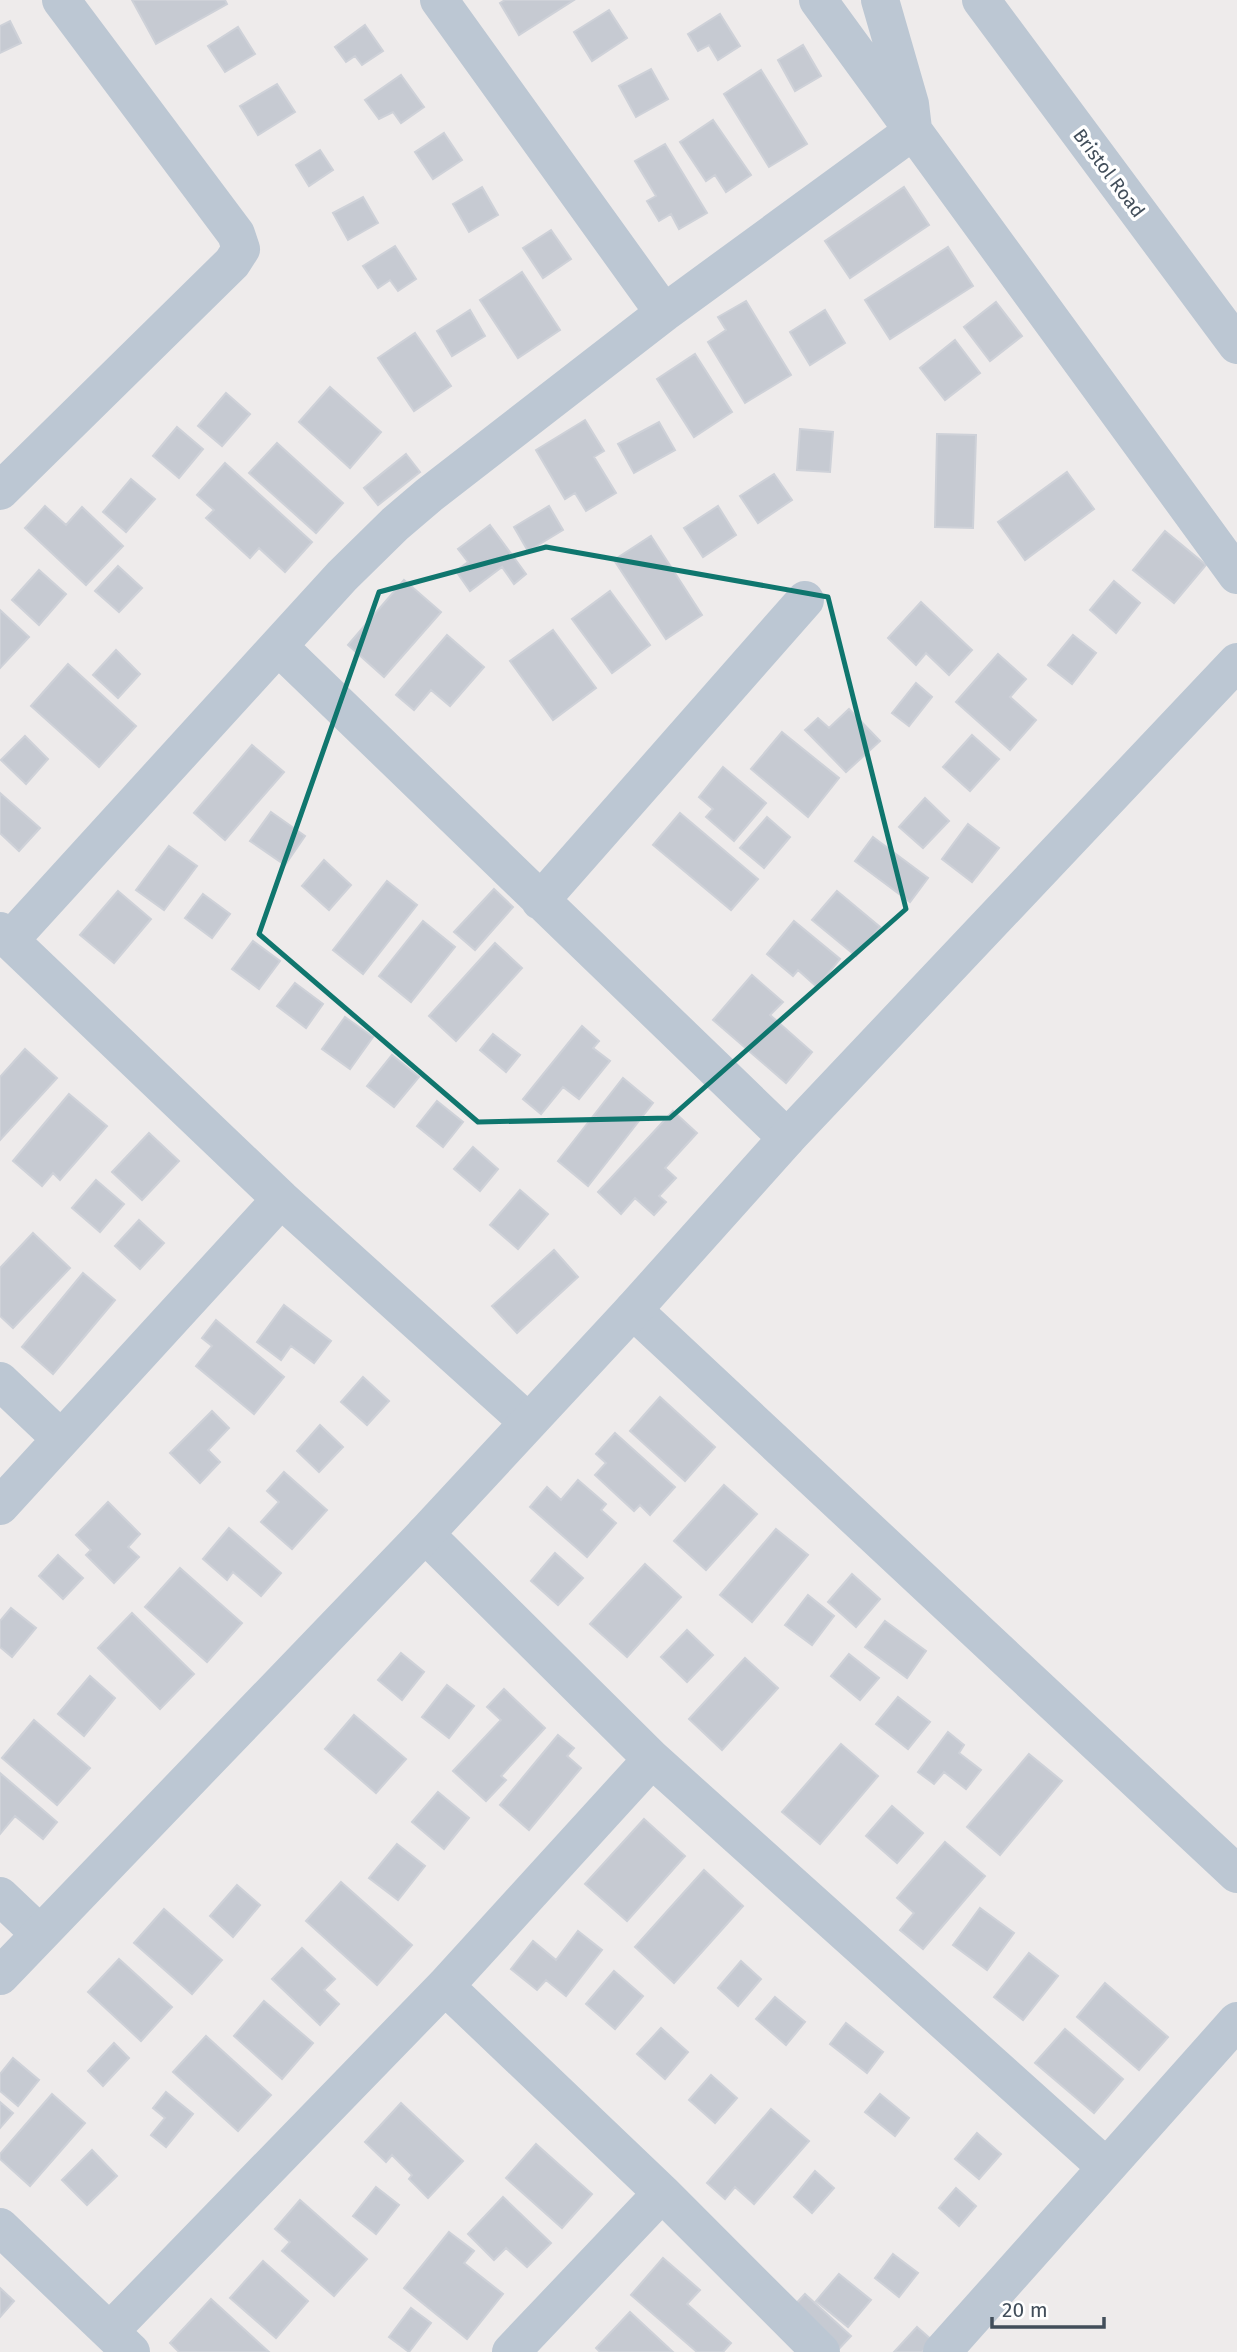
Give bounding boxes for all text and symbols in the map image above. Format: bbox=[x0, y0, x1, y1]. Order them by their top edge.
street label: Bristol Road bbox=[1068, 124, 1150, 222]
scale bar bbox=[992, 2286, 1104, 2330]
text: 20 m bbox=[1002, 2297, 1048, 2323]

